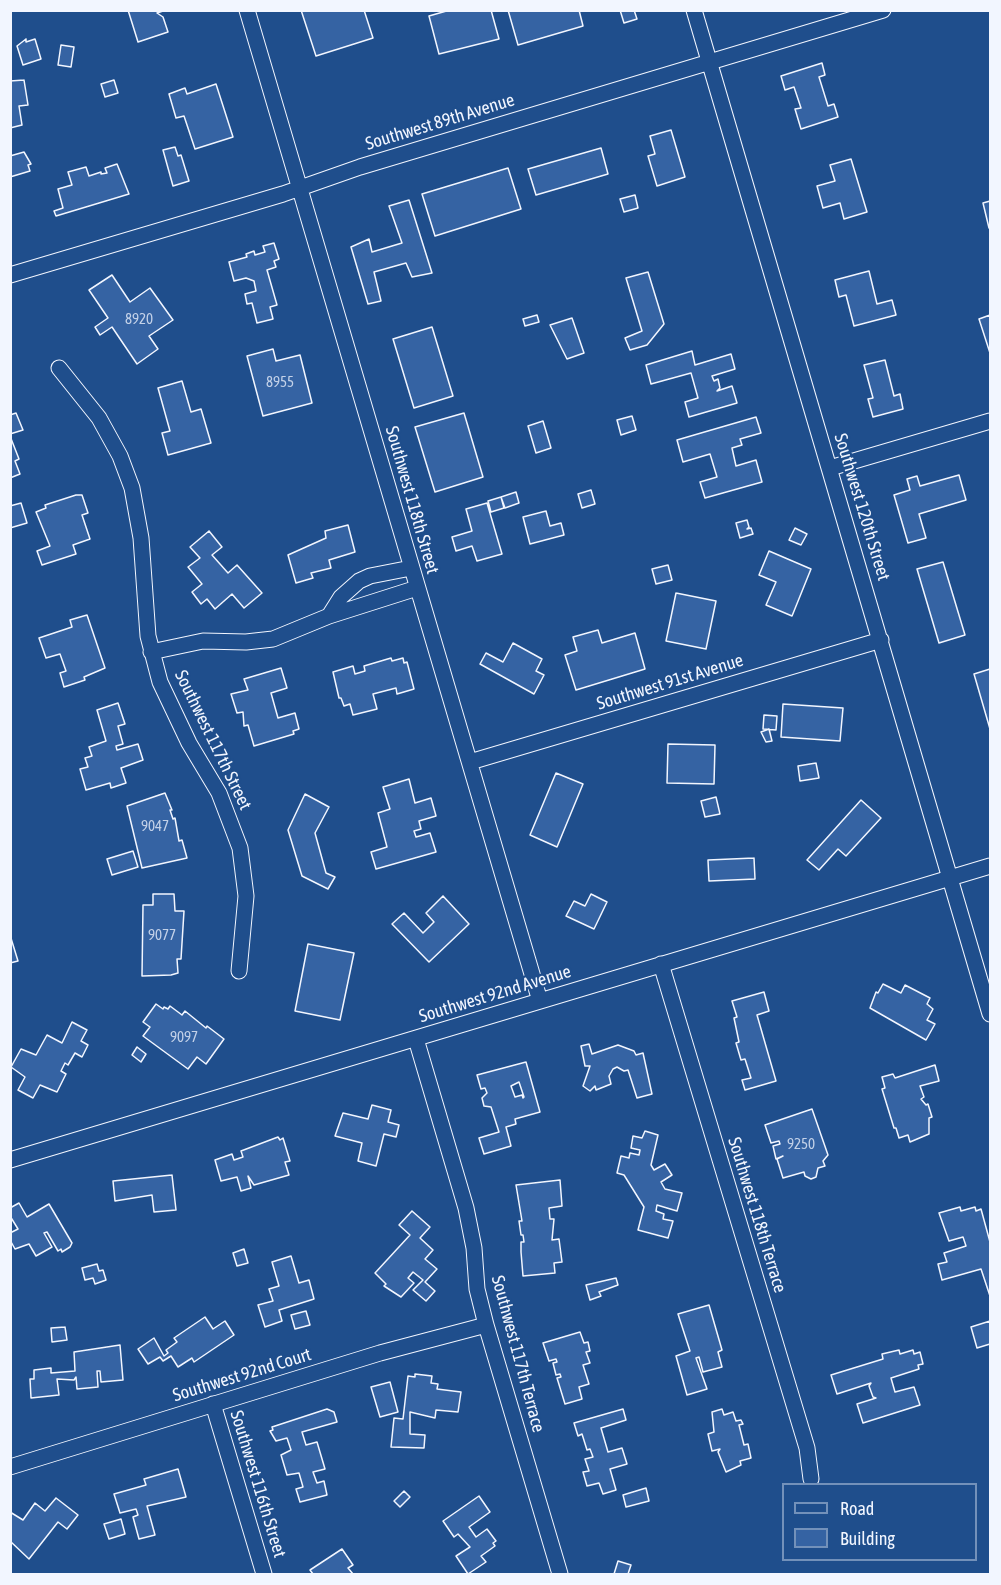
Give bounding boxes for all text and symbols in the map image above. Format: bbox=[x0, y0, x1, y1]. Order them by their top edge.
street label: Southwest 89th Avenue bbox=[363, 89, 517, 155]
house number: 8920 bbox=[125, 310, 153, 328]
house number: 8955 bbox=[266, 373, 294, 391]
street label: Southwest 118th Street bbox=[381, 424, 443, 576]
street label: Southwest 120th Street bbox=[829, 431, 895, 583]
street label: Southwest 91st Avenue bbox=[594, 649, 746, 715]
street label: Southwest 117th Street bbox=[170, 667, 256, 813]
house number: 9047 bbox=[141, 817, 169, 835]
house number: 9077 bbox=[148, 926, 176, 944]
street label: Southwest 92nd Avenue bbox=[416, 961, 574, 1027]
house number: 9097 bbox=[170, 1028, 198, 1046]
street label: Southwest 118th Terrace bbox=[723, 1135, 791, 1295]
house number: 9250 bbox=[787, 1135, 815, 1153]
street label: Southwest 117th Terrace bbox=[487, 1273, 549, 1435]
street label: Southwest 92nd Court bbox=[170, 1344, 314, 1406]
street label: Southwest 116th Street bbox=[225, 1408, 291, 1560]
legend bbox=[782, 1483, 977, 1561]
text: Road bbox=[840, 1498, 874, 1519]
text: Building bbox=[840, 1528, 895, 1549]

